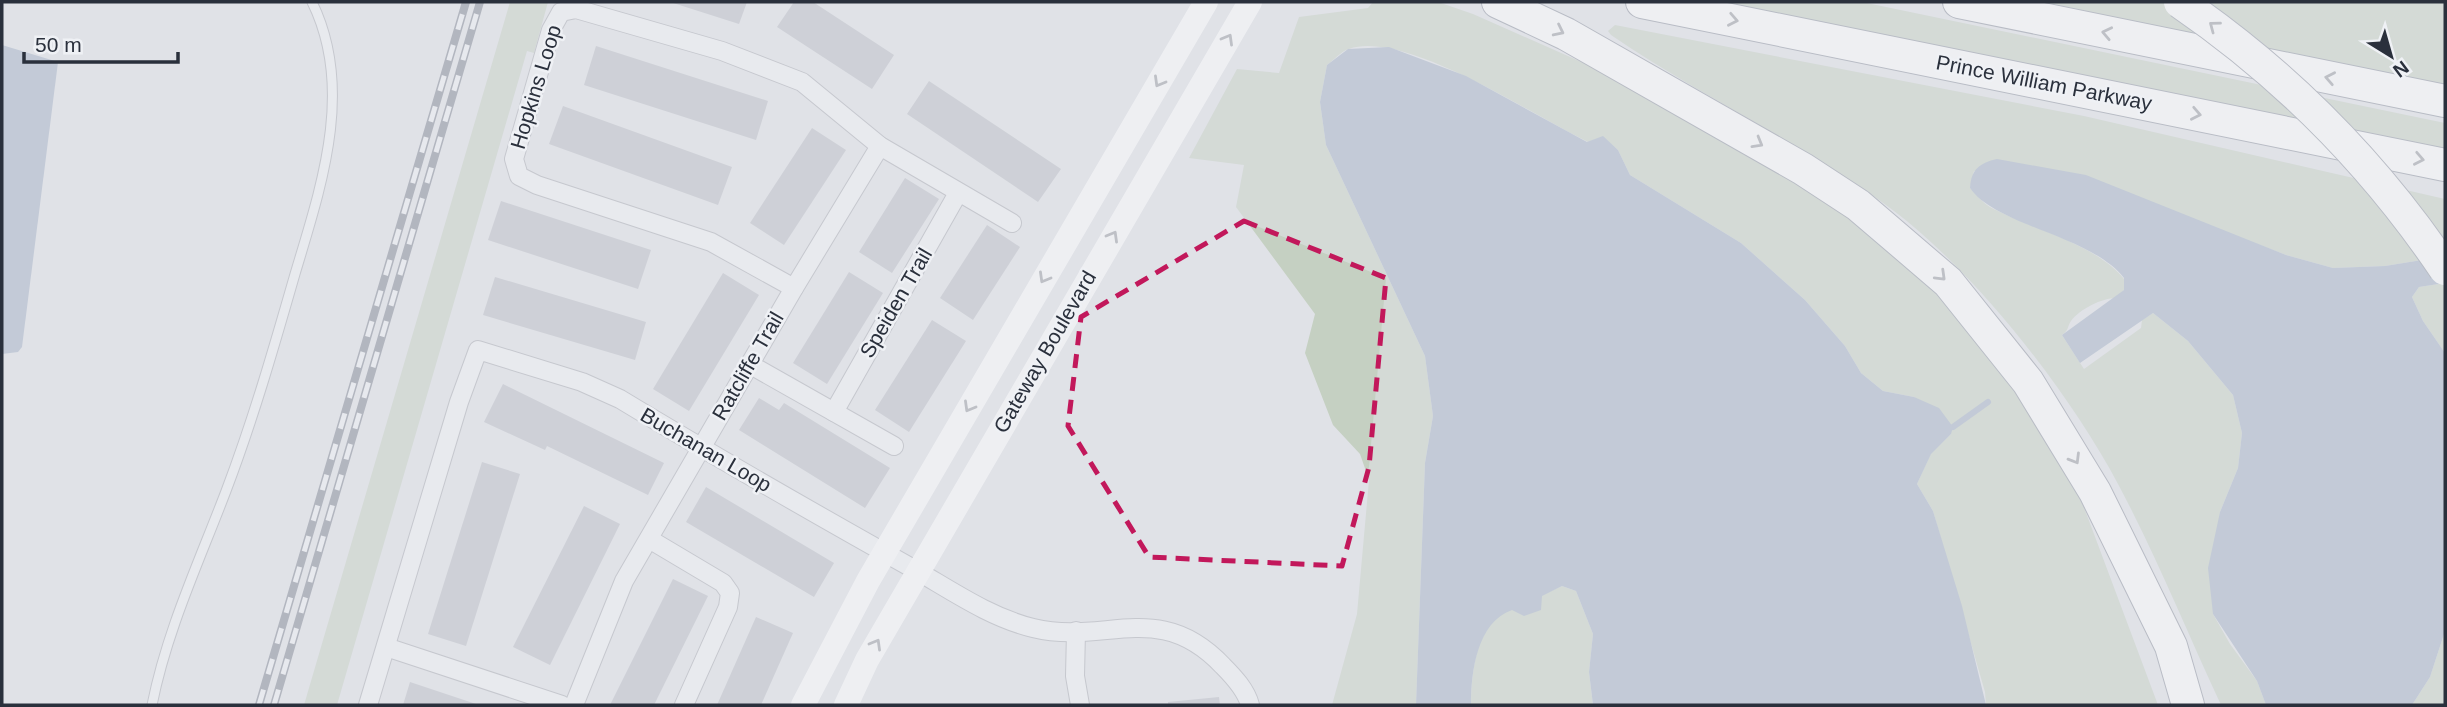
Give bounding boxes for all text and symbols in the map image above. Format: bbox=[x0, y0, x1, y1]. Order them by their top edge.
one-way arrow bbox=[1727, 12, 1739, 27]
scale bar bbox=[24, 21, 178, 65]
one-way arrow bbox=[2209, 21, 2222, 34]
north arrow bbox=[2356, 21, 2426, 91]
street label: Hopkins Loop bbox=[506, 22, 565, 152]
one-way arrow bbox=[1552, 23, 1564, 37]
one-way arrow bbox=[2101, 27, 2113, 41]
text: 50 m bbox=[35, 33, 82, 56]
one-way arrow bbox=[1220, 34, 1233, 47]
street label: Prince William Parkway bbox=[1934, 50, 2154, 115]
text: N bbox=[2389, 57, 2413, 82]
one-way arrow bbox=[2324, 72, 2336, 87]
one-way arrow bbox=[1154, 74, 1167, 87]
one-way arrow bbox=[2190, 106, 2202, 121]
one-way arrow bbox=[1750, 135, 1763, 148]
one-way arrow bbox=[2413, 151, 2425, 166]
one-way arrow bbox=[1105, 230, 1118, 243]
street label: Speiden Trail bbox=[855, 244, 936, 362]
street label: Gateway Boulevard bbox=[989, 267, 1100, 437]
one-way arrow bbox=[1933, 268, 1946, 281]
one-way arrow bbox=[1039, 270, 1052, 283]
street label: Ratcliffe Trail bbox=[707, 308, 788, 424]
one-way arrow bbox=[964, 399, 977, 412]
street label: Buchanan Loop bbox=[637, 403, 776, 496]
one-way arrow bbox=[2067, 451, 2080, 464]
one-way arrow bbox=[868, 639, 881, 652]

